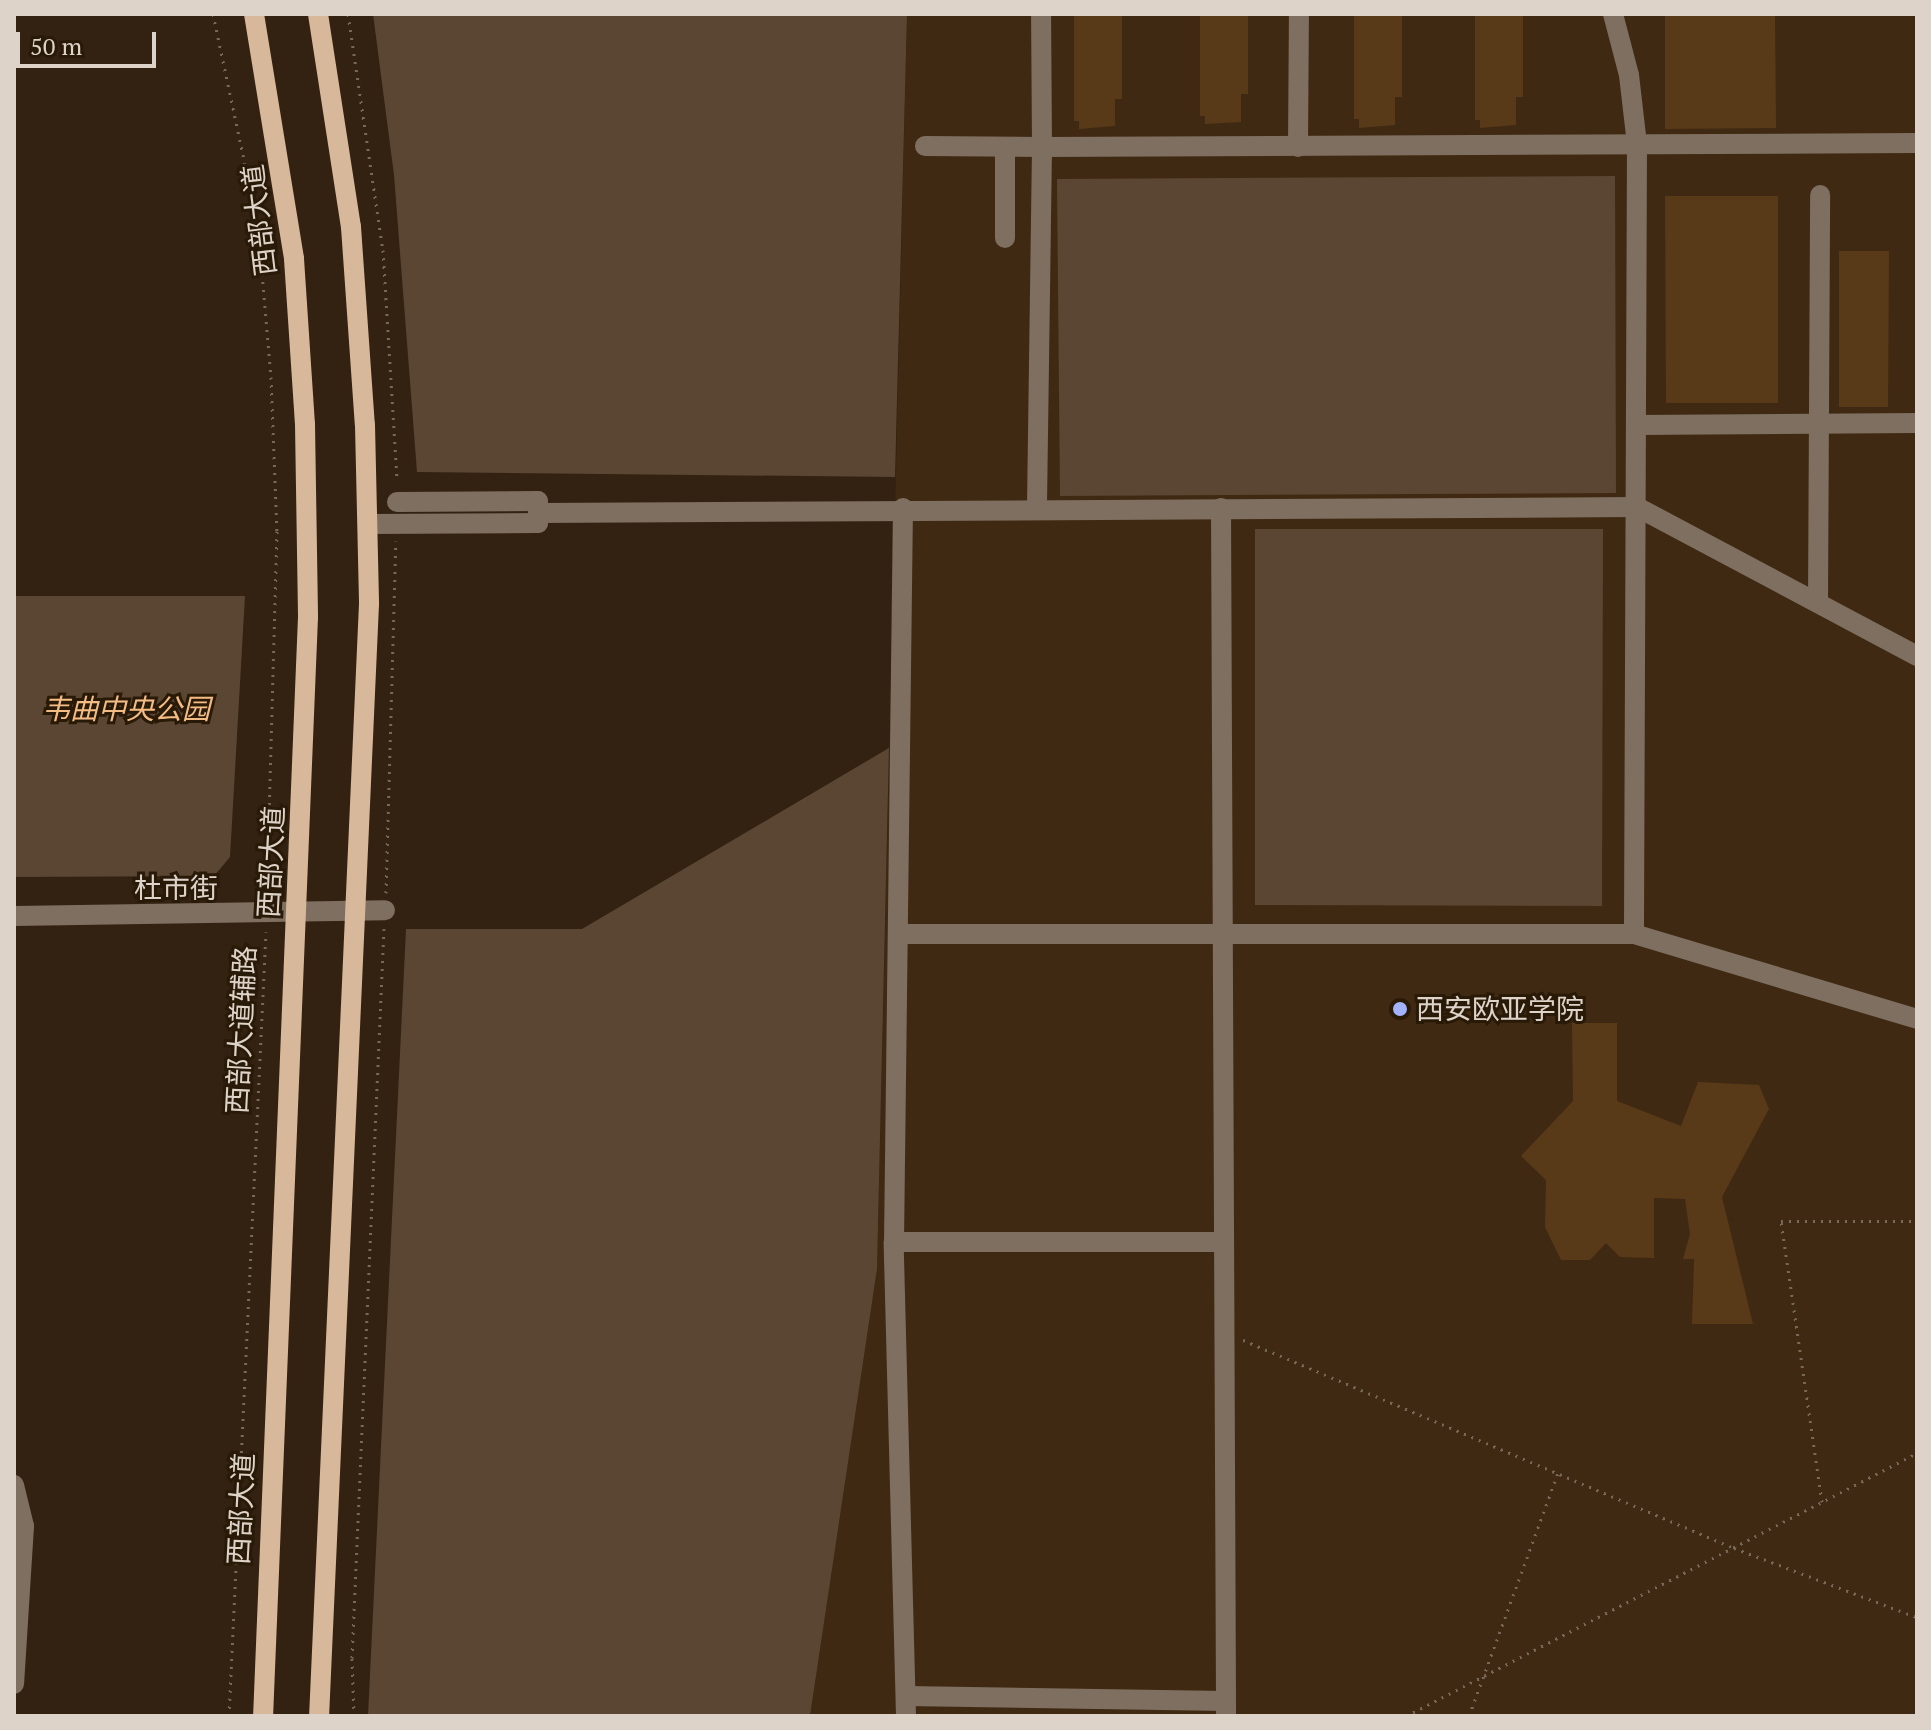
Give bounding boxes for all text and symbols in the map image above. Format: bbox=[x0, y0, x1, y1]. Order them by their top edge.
scale bar bbox=[20, 16, 160, 66]
text: 50 m bbox=[30, 30, 82, 62]
street label: 西部大道 bbox=[236, 162, 282, 278]
park label: 韦曲中央公园 bbox=[42, 692, 210, 726]
street label: 西部大道 bbox=[251, 805, 291, 919]
street label: 杜市街 bbox=[134, 871, 218, 905]
street label: 西部大道辅路 bbox=[220, 945, 262, 1115]
place label: 西安欧亚学院 bbox=[1416, 992, 1584, 1026]
marker: 西安欧亚学院 bbox=[1391, 1000, 1409, 1018]
street label: 西部大道 bbox=[221, 1452, 261, 1566]

